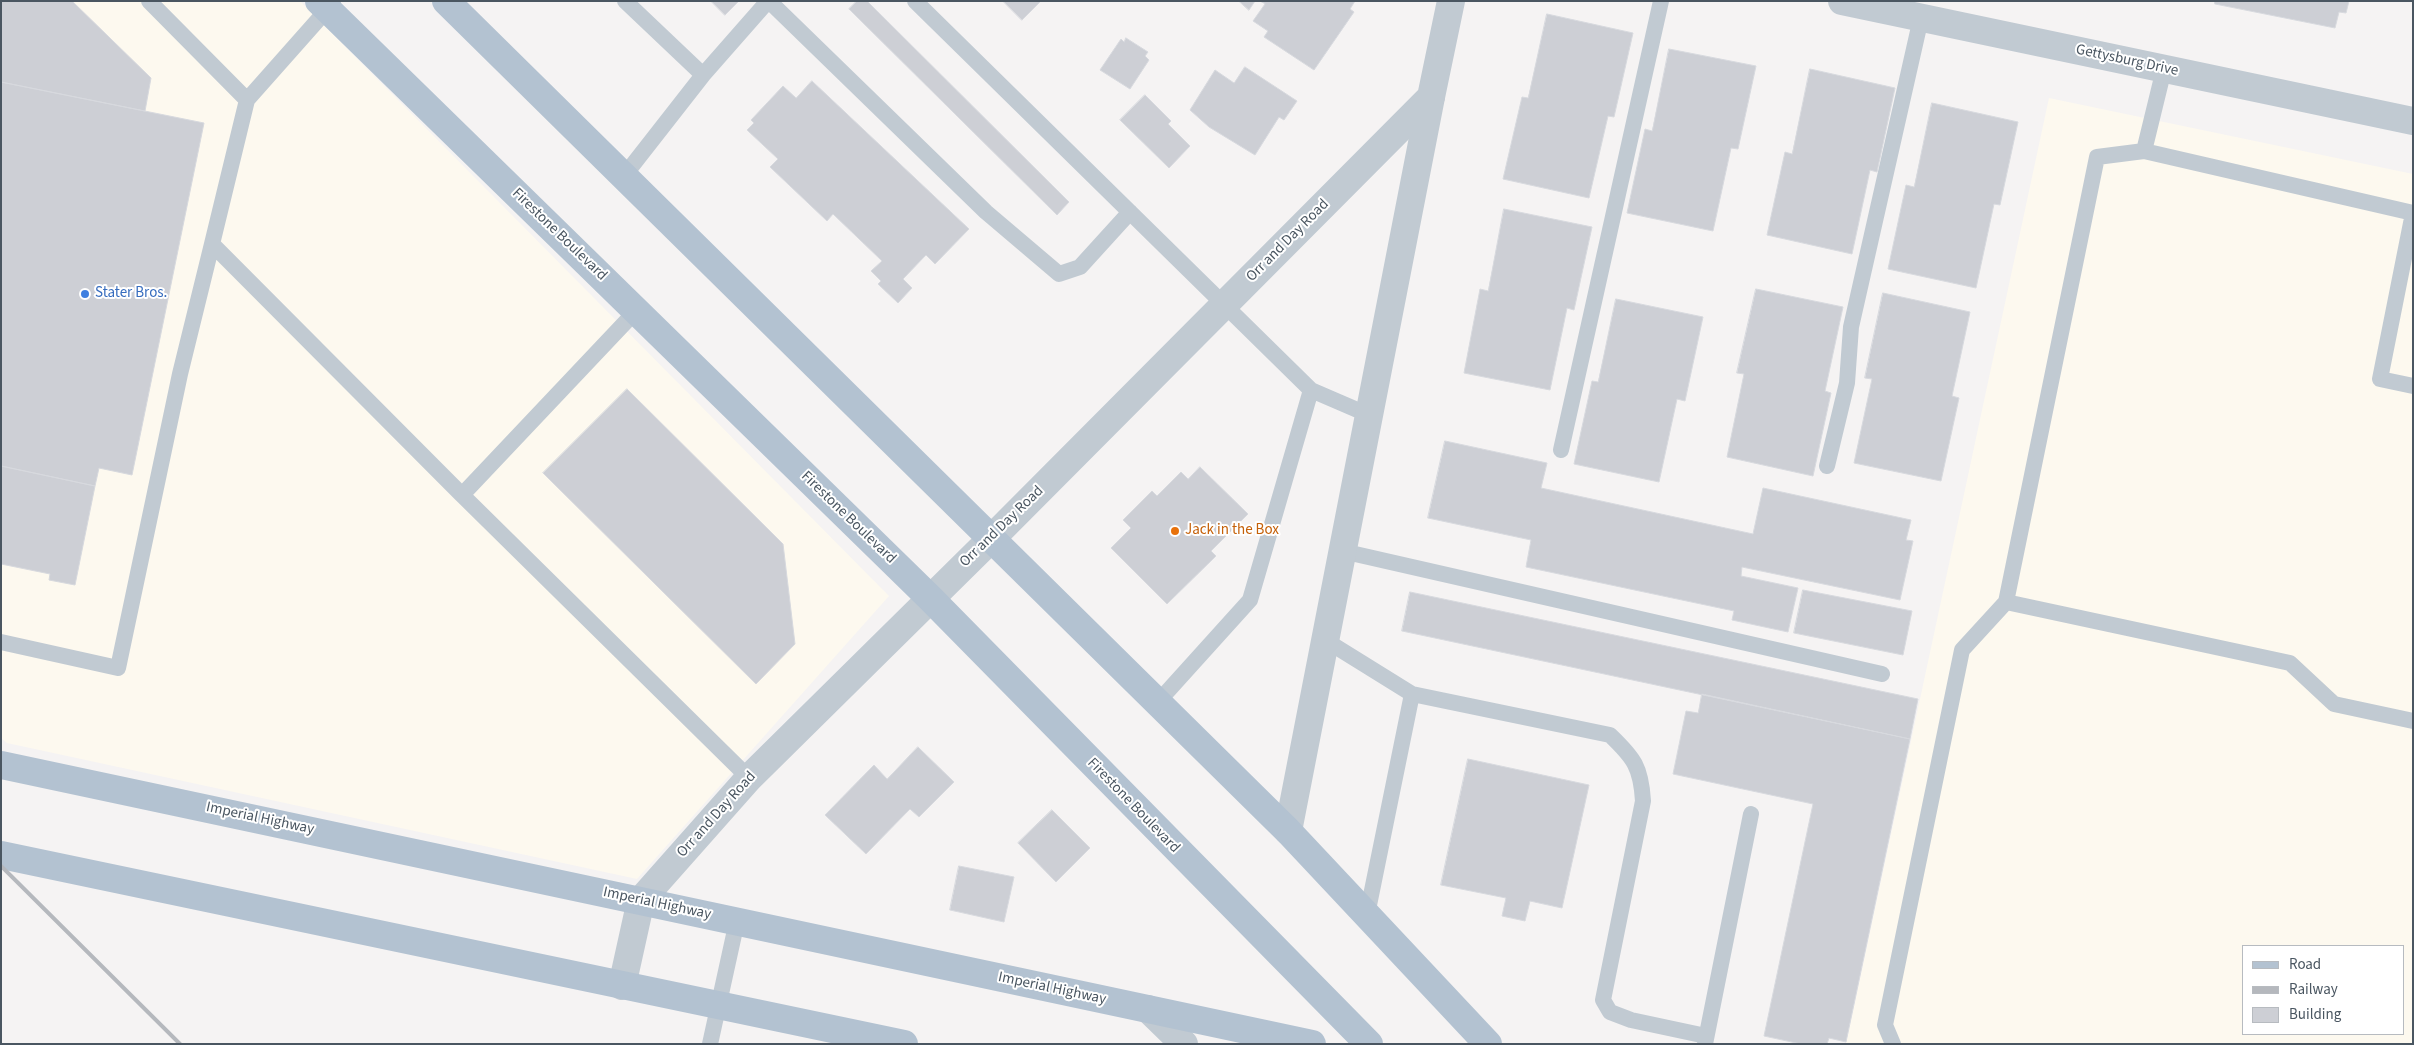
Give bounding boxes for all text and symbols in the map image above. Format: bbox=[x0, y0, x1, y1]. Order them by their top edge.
street label: Gettysburg Drive bbox=[2074, 41, 2180, 81]
street label: Firestone Boulevard bbox=[508, 185, 610, 285]
street label: Orr and Day Road bbox=[1243, 196, 1333, 286]
place label: Stater Bros. bbox=[95, 285, 167, 303]
marker: Stater Bros. bbox=[79, 288, 91, 300]
street label: Firestone Boulevard bbox=[797, 468, 899, 568]
street label: Orr and Day Road bbox=[956, 483, 1048, 571]
place label: Jack in the Box bbox=[1185, 522, 1279, 540]
marker: Jack in the Box bbox=[1169, 525, 1181, 537]
street label: Firestone Boulevard bbox=[1083, 755, 1183, 857]
street label: Orr and Day Road bbox=[674, 768, 760, 862]
street label: Imperial Highway bbox=[204, 799, 316, 839]
street label: Imperial Highway bbox=[601, 884, 713, 924]
legend bbox=[2242, 945, 2404, 1035]
text: Road bbox=[2289, 954, 2321, 975]
street label: Imperial Highway bbox=[996, 969, 1108, 1009]
text: Railway bbox=[2289, 979, 2338, 1000]
text: Building bbox=[2289, 1004, 2341, 1025]

